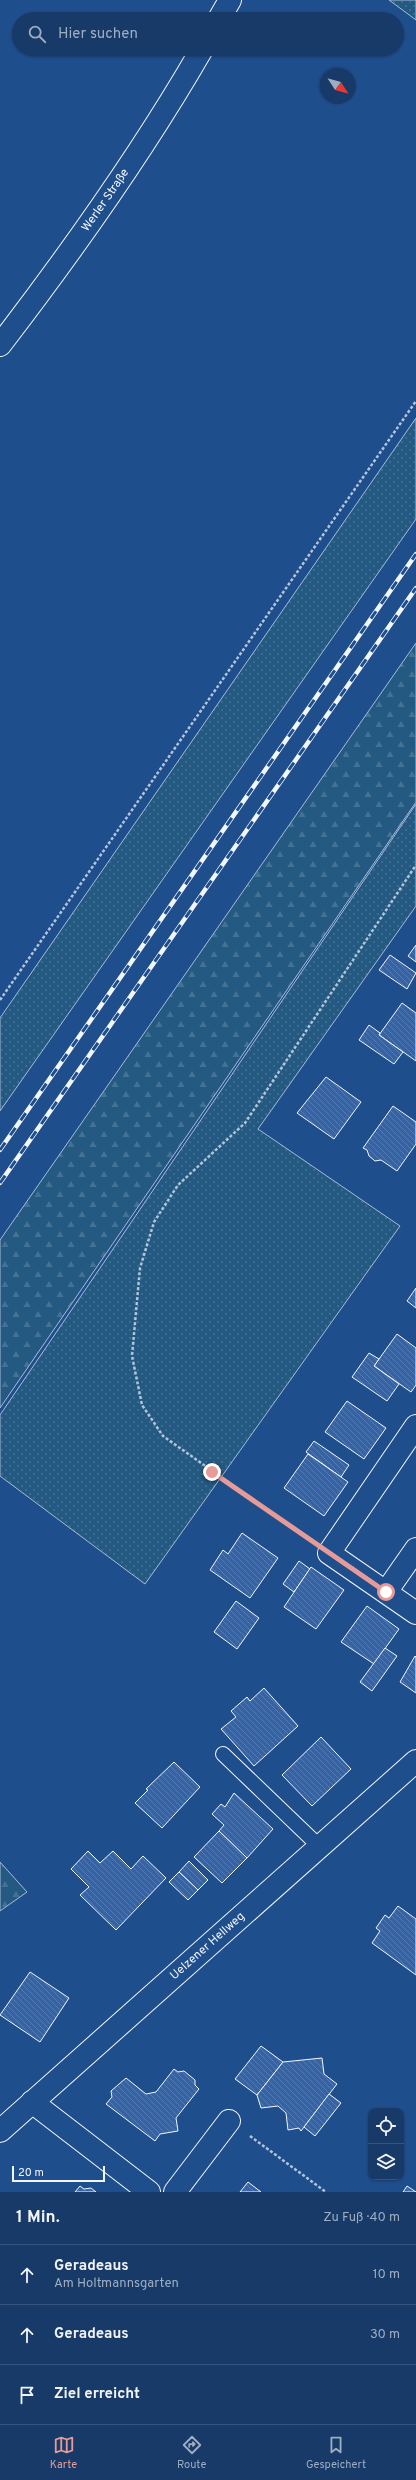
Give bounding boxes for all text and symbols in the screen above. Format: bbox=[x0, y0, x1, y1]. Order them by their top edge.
search box bbox=[12, 12, 404, 56]
icon: search bbox=[26, 23, 48, 45]
text: Hier suchen bbox=[58, 25, 138, 44]
north arrow bbox=[320, 68, 356, 104]
street label: Werler Straße bbox=[78, 166, 133, 235]
route end bbox=[203, 1463, 221, 1481]
route start bbox=[377, 1583, 395, 1601]
street label: Uelzener Hellweg bbox=[167, 1909, 248, 1984]
map controls bbox=[368, 2108, 404, 2180]
button: locate bbox=[368, 2108, 404, 2144]
button: layers bbox=[368, 2144, 404, 2180]
scale bar bbox=[12, 2164, 105, 2183]
text: 20 m bbox=[18, 2166, 44, 2180]
text: 1 Min. bbox=[16, 2207, 60, 2229]
text: Zu Fuß · 40 m bbox=[323, 2210, 400, 2226]
text: Geradeaus bbox=[54, 2257, 129, 2276]
icon: ahead bbox=[16, 2264, 38, 2286]
text: 10 m bbox=[373, 2267, 400, 2283]
text: Am Holtmannsgarten bbox=[54, 2276, 179, 2292]
icon: ahead bbox=[16, 2324, 38, 2346]
text: Geradeaus bbox=[54, 2325, 129, 2344]
text: 30 m bbox=[370, 2327, 400, 2343]
icon: arrive bbox=[16, 2384, 38, 2406]
text: Ziel erreicht bbox=[54, 2385, 140, 2404]
tab: Karte bbox=[50, 2434, 77, 2472]
tab: Route bbox=[177, 2434, 206, 2472]
tab: Gespeichert bbox=[306, 2434, 366, 2472]

